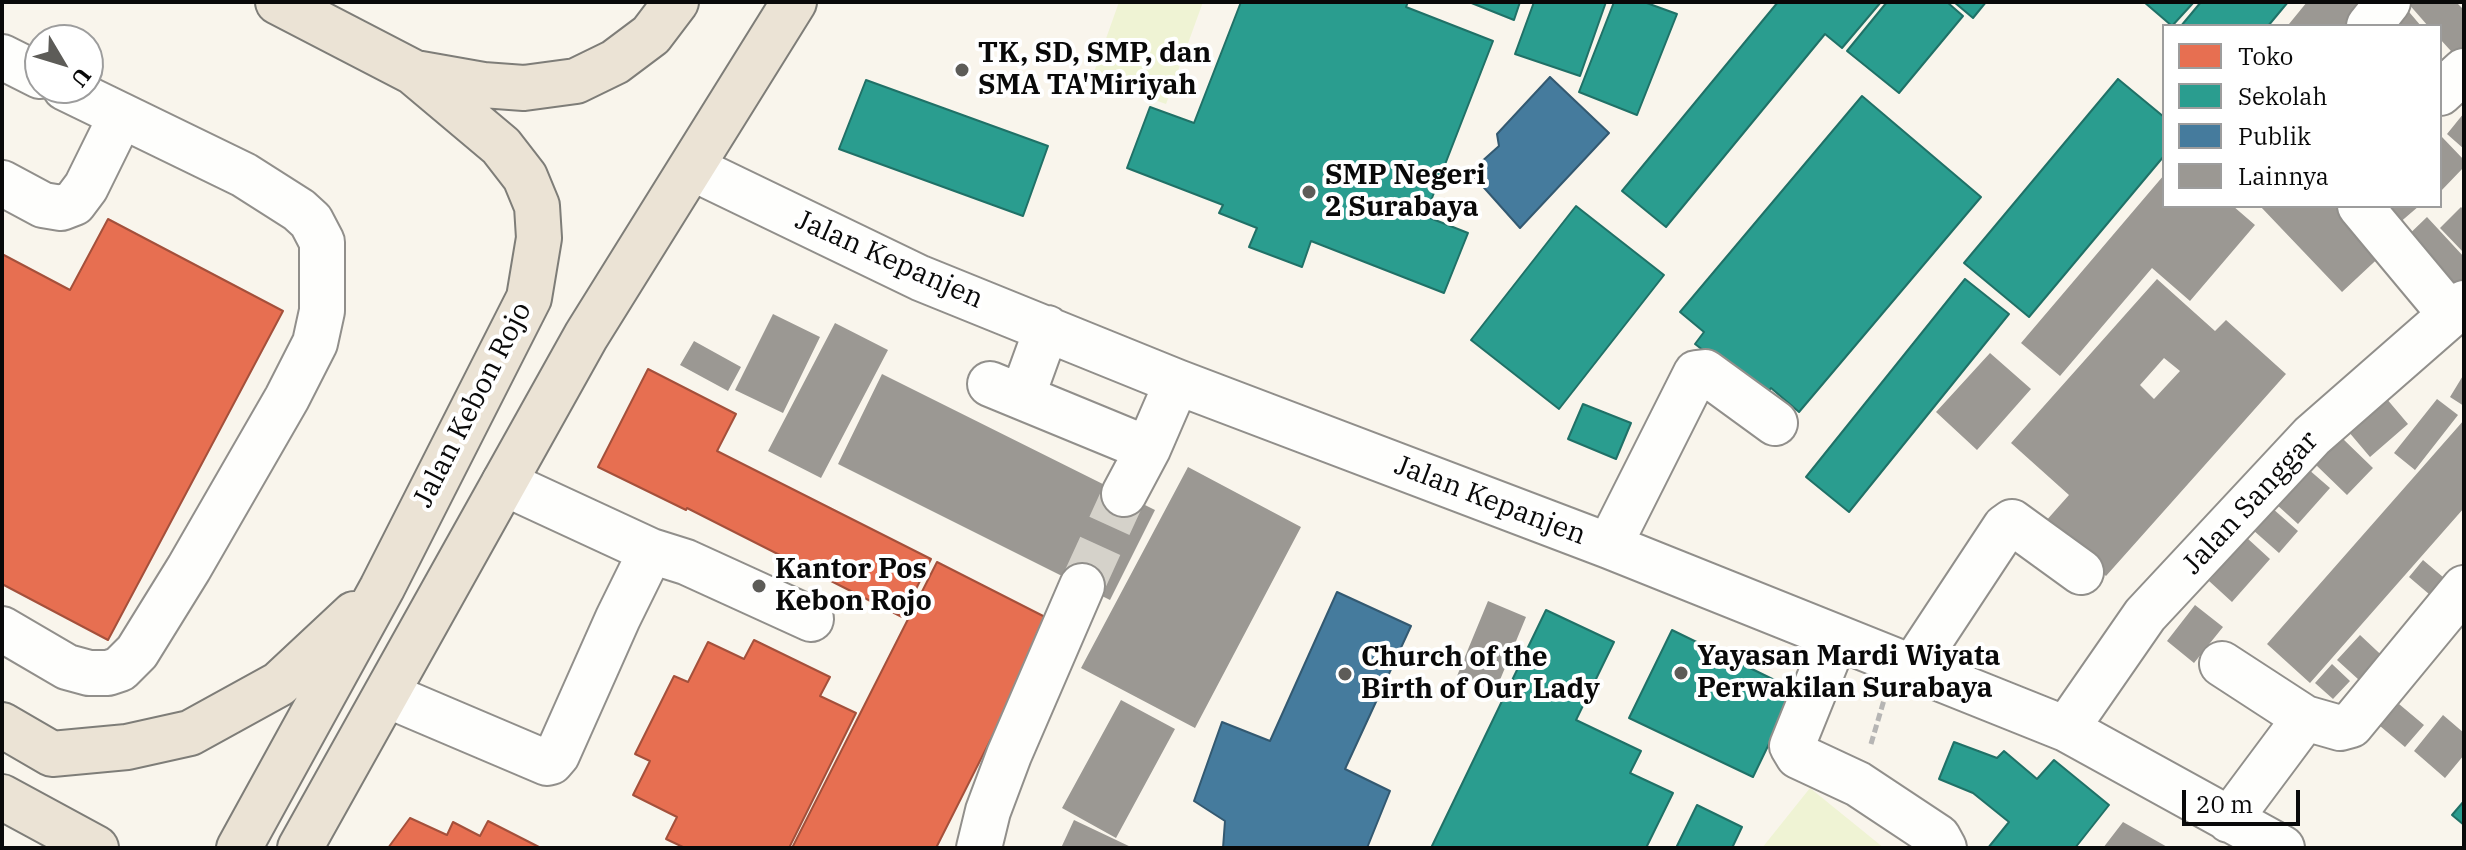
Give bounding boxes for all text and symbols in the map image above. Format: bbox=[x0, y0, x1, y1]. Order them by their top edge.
north arrow bbox=[24, 24, 104, 104]
legend bbox=[2162, 24, 2442, 208]
place label: TK, SD, SMP, dan SMA TA'Miriyah bbox=[978, 37, 1211, 103]
text: Toko bbox=[2238, 40, 2293, 72]
marker: TK, SD, SMP, dan SMA TA'Miriyah bbox=[953, 61, 971, 79]
text: U bbox=[65, 62, 98, 93]
text: Sekolah bbox=[2238, 80, 2327, 112]
text: Publik bbox=[2238, 120, 2311, 152]
place label: SMP Negeri 2 Surabaya bbox=[1325, 159, 1486, 225]
text: Lainnya bbox=[2238, 160, 2329, 192]
marker: SMP Negeri 2 Surabaya bbox=[1300, 183, 1318, 201]
street label: Jalan Kepanjen bbox=[790, 204, 988, 316]
street label: Jalan Kebon Rojo bbox=[407, 297, 539, 513]
street label: Jalan Sanggar bbox=[2176, 424, 2326, 582]
street label: Jalan Kepanjen bbox=[1390, 449, 1590, 553]
place label: Kantor Pos Kebon Rojo bbox=[775, 553, 932, 619]
marker: Kantor Pos Kebon Rojo bbox=[750, 577, 768, 595]
place label: Yayasan Mardi Wiyata Perwakilan Surabaya bbox=[1697, 640, 2001, 706]
place label: Church of the Birth of Our Lady bbox=[1361, 641, 1600, 707]
marker: Yayasan Mardi Wiyata Perwakilan Surabaya bbox=[1672, 664, 1690, 682]
marker: Church of the Birth of Our Lady bbox=[1336, 665, 1354, 683]
scale bar bbox=[2186, 774, 2304, 824]
text: 20 m bbox=[2196, 788, 2253, 820]

